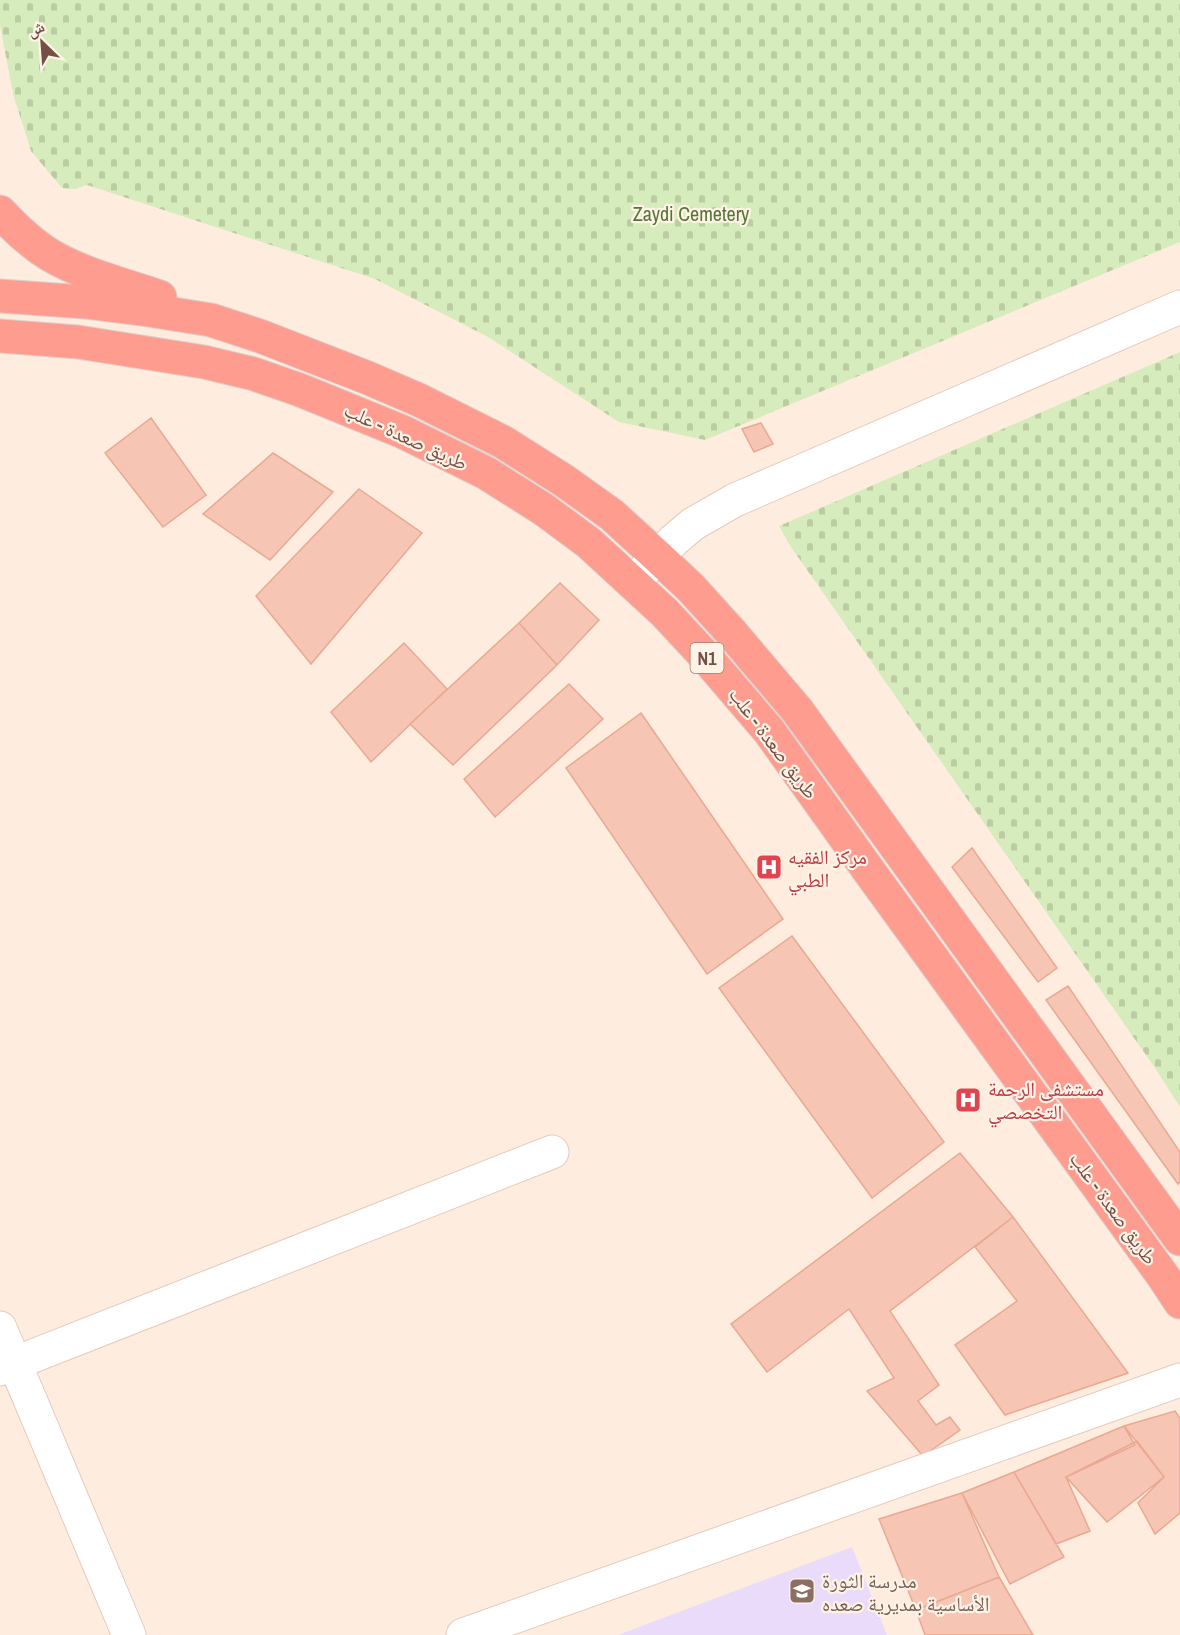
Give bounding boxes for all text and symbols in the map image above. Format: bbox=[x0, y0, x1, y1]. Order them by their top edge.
north arrow bbox=[12, 12, 72, 72]
text: ش bbox=[23, 15, 48, 42]
park label: Zaydi Cemetery bbox=[633, 200, 750, 227]
street label: طريق صعدة - علب bbox=[340, 396, 472, 476]
road number: N1 bbox=[690, 643, 724, 673]
street label: طريق صعدة - علب bbox=[723, 682, 825, 804]
place label: مركز الفقيه الطبي bbox=[788, 843, 867, 896]
hospital icon: مركز الفقيه الطبي bbox=[754, 852, 784, 882]
place label: مستشفى الرحمة التخصصي bbox=[988, 1075, 1104, 1128]
hospital icon: مستشفى الرحمة التخصصي bbox=[953, 1085, 983, 1115]
street label: طريق صعدة - علب bbox=[1064, 1146, 1164, 1270]
place label: مدرسة الثورة الأساسية بمديرية صعده bbox=[822, 1567, 990, 1617]
school or university icon: مدرسة الثورة الأساسية بمديرية صعده bbox=[787, 1576, 817, 1606]

